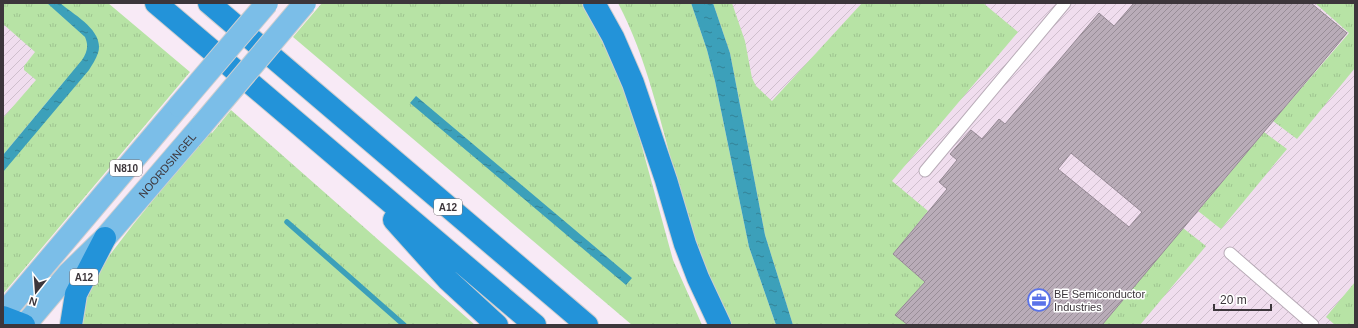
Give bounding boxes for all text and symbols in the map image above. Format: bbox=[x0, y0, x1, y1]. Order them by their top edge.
street label: NOORDSINGEL bbox=[136, 131, 198, 200]
road number: N810 bbox=[110, 160, 142, 176]
road number: A12 bbox=[434, 199, 462, 215]
road number: A12 bbox=[70, 269, 98, 285]
north arrow bbox=[16, 272, 56, 312]
scale bar bbox=[1214, 286, 1271, 312]
office icon: BE Semiconductor Industries bbox=[1026, 287, 1052, 313]
place label: BE Semiconductor Industries bbox=[1054, 288, 1145, 313]
text: 20 m bbox=[1220, 293, 1247, 307]
text: N bbox=[27, 295, 39, 308]

